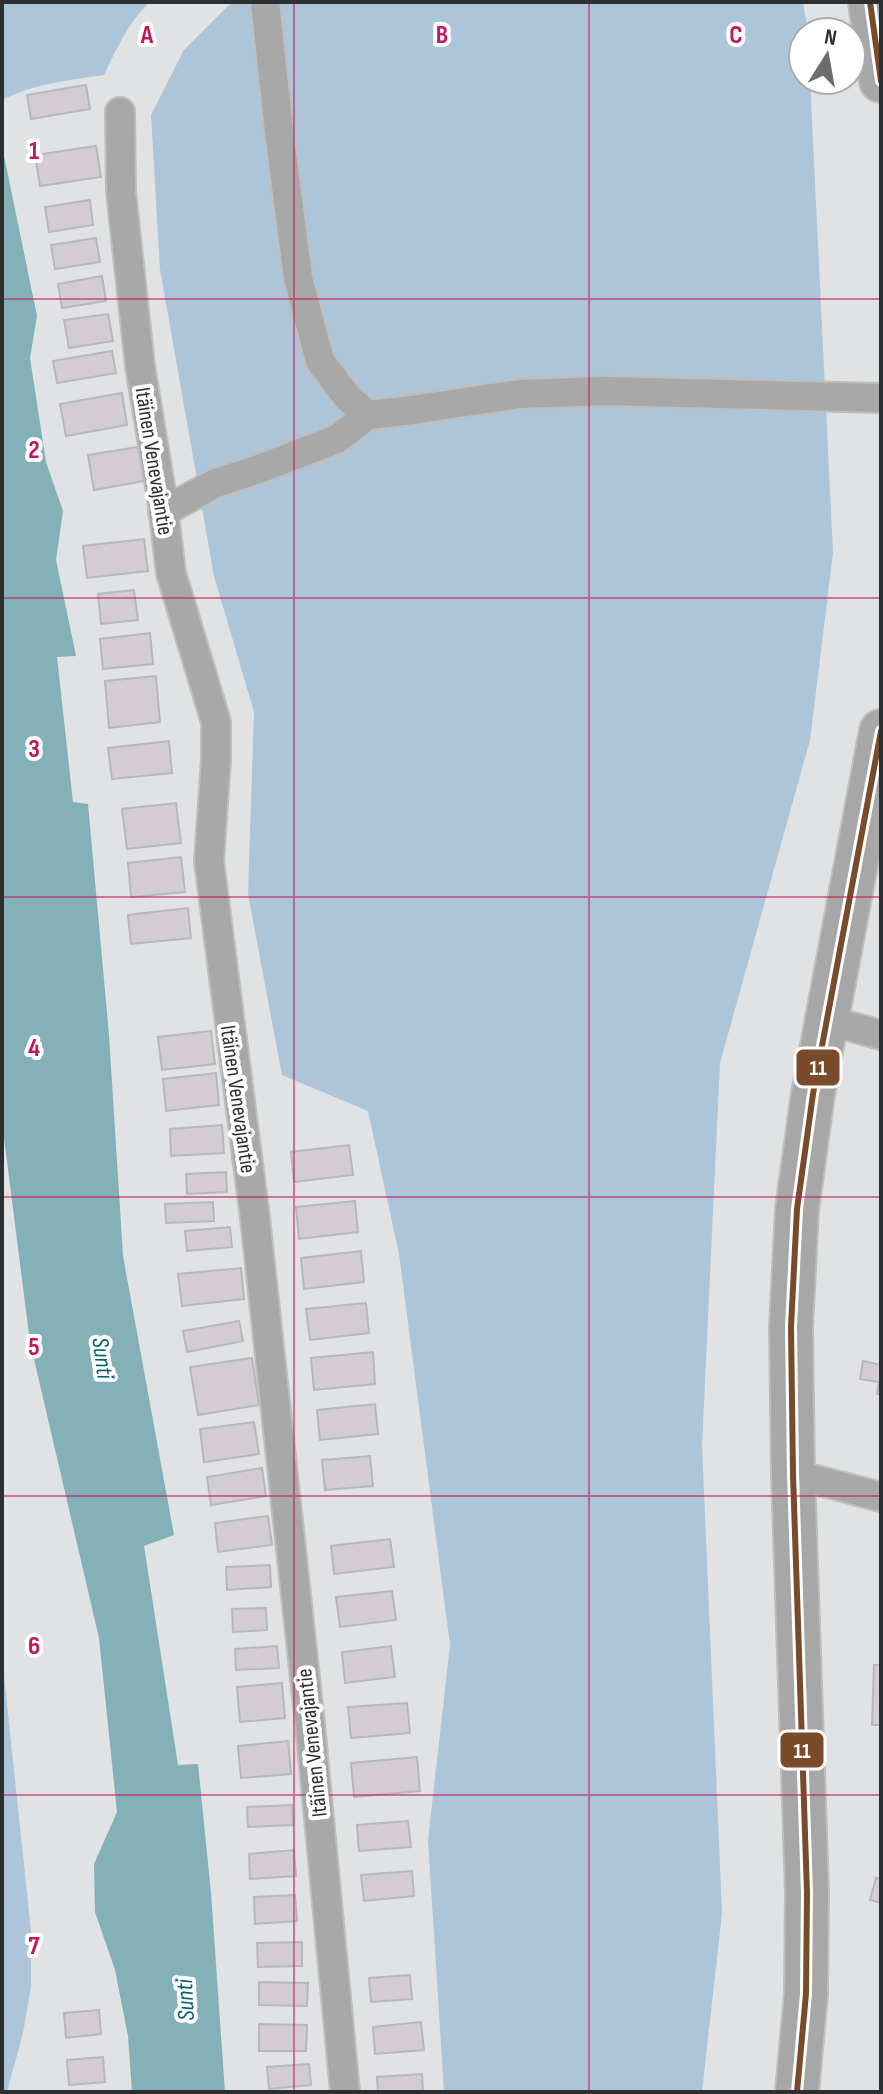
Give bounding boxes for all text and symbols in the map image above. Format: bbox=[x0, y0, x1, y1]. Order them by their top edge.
north arrow bbox=[787, 16, 867, 96]
text: A bbox=[140, 20, 154, 51]
text: B bbox=[436, 20, 448, 51]
text: C bbox=[729, 20, 743, 51]
text: N bbox=[822, 23, 839, 52]
text: 1 bbox=[29, 136, 39, 167]
street label: Itäinen Venevajantie bbox=[129, 385, 179, 537]
text: 2 bbox=[28, 435, 40, 466]
text: 3 bbox=[28, 734, 40, 765]
street label: Itäinen Venevajantie bbox=[214, 1023, 261, 1175]
text: 4 bbox=[28, 1033, 40, 1064]
line badge: 11 bbox=[795, 1048, 841, 1087]
text: 11 bbox=[809, 1055, 827, 1082]
text: 5 bbox=[28, 1332, 40, 1363]
water label: Sunti bbox=[85, 1335, 120, 1381]
text: 6 bbox=[28, 1631, 40, 1662]
street label: Itäinen Venevajantie bbox=[291, 1667, 334, 1818]
line badge: 11 bbox=[779, 1731, 825, 1769]
text: 11 bbox=[793, 1738, 811, 1765]
text: 7 bbox=[28, 1931, 40, 1962]
water label: Sunti bbox=[170, 1978, 201, 2021]

